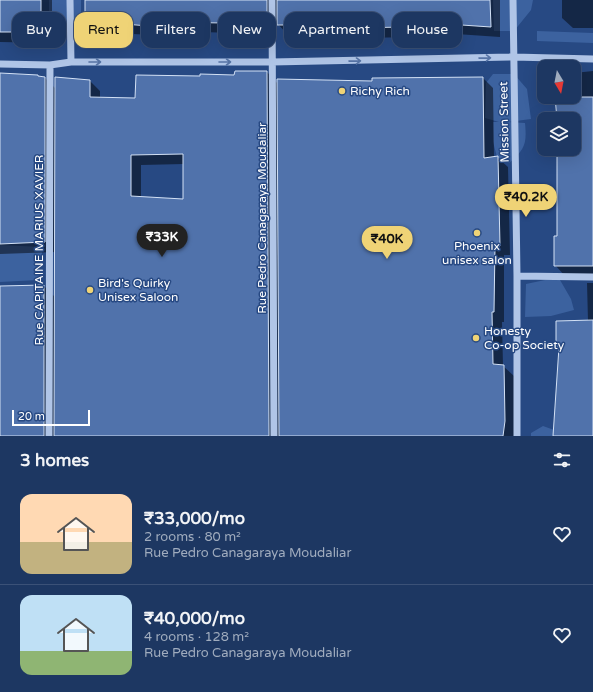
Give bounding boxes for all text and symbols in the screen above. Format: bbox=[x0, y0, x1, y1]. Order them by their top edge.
chip: Buy bbox=[12, 12, 66, 48]
chip: Rent bbox=[74, 12, 133, 48]
chip: Filters bbox=[141, 12, 210, 48]
chip: New bbox=[218, 12, 276, 48]
chip: Apartment bbox=[284, 12, 384, 48]
chip: House bbox=[392, 12, 462, 48]
one-way arrow bbox=[478, 54, 491, 62]
one-way arrow bbox=[348, 57, 361, 65]
one-way arrow bbox=[88, 58, 101, 66]
one-way arrow bbox=[218, 58, 231, 66]
north arrow bbox=[537, 60, 581, 104]
map controls bbox=[537, 60, 581, 156]
street label: Mission Street bbox=[496, 81, 512, 163]
place label: Richy Rich bbox=[350, 84, 410, 98]
marker: Richy Rich bbox=[337, 86, 347, 96]
button: layers bbox=[537, 112, 581, 156]
street label: Rue Pedro Canagaraya Moudaliar bbox=[255, 122, 269, 314]
street label: Rue CAPITAINE MARIUS XAVIER bbox=[32, 155, 46, 345]
pin: ₹40.2K bbox=[493, 184, 559, 218]
text: ₹40.2K bbox=[504, 189, 548, 205]
pin: ₹33K bbox=[138, 224, 186, 258]
pin: ₹40K bbox=[363, 226, 411, 260]
marker: Phoenix unisex salon bbox=[472, 228, 482, 238]
text: ₹33K bbox=[146, 229, 178, 245]
text: ₹40K bbox=[371, 231, 403, 247]
place label: Phoenix unisex salon bbox=[442, 239, 512, 267]
place label: Bird's Quirky Unisex Saloon bbox=[98, 276, 178, 304]
marker: Bird's Quirky Unisex Saloon bbox=[85, 285, 95, 295]
place label: Honesty Co-op Society bbox=[484, 324, 565, 352]
marker: Honesty Co-op Society bbox=[471, 333, 481, 343]
scale bar bbox=[12, 408, 90, 427]
text: 20 m bbox=[18, 410, 45, 423]
icon: filters bbox=[551, 449, 573, 471]
text: 3 homes bbox=[20, 450, 89, 471]
text: ₹33,000/mo bbox=[144, 508, 245, 529]
icon: home bbox=[52, 510, 100, 558]
icon: heart bbox=[551, 523, 573, 545]
text: 2 rooms · 80 m² bbox=[144, 529, 241, 545]
text: Rue Pedro Canagaraya Moudaliar bbox=[144, 545, 351, 561]
text: ₹40,000/mo bbox=[144, 608, 245, 629]
icon: home bbox=[52, 611, 100, 659]
icon: heart bbox=[551, 624, 573, 646]
text: 4 rooms · 128 m² bbox=[144, 629, 249, 645]
text: Rue Pedro Canagaraya Moudaliar bbox=[144, 645, 351, 661]

